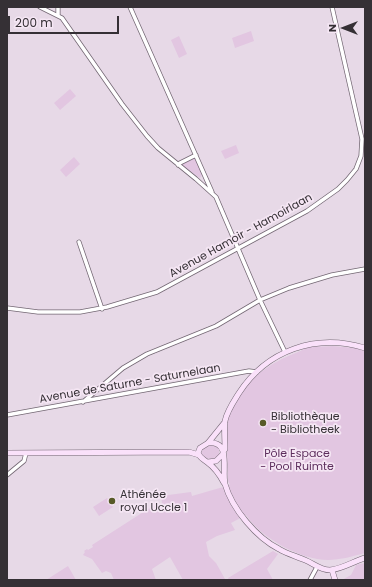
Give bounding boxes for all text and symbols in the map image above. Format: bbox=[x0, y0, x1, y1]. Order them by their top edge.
scale bar bbox=[10, 8, 121, 34]
north arrow bbox=[324, 8, 364, 48]
text: 200 m bbox=[15, 14, 53, 31]
text: N bbox=[324, 24, 340, 32]
street label: Avenue Hamoir - Hamoirlaan bbox=[167, 191, 315, 281]
street label: Avenue de Saturne - Saturnelaan bbox=[38, 362, 222, 406]
place label: Bibliothèque - Bibliotheek bbox=[271, 410, 340, 436]
marker: Bibliothèque - Bibliotheek bbox=[258, 418, 268, 428]
park label: Pôle Espace - Pool Ruimte bbox=[260, 447, 334, 473]
place label: Athénée royal Uccle 1 bbox=[120, 488, 187, 514]
marker: Athénée royal Uccle 1 bbox=[107, 496, 117, 506]

